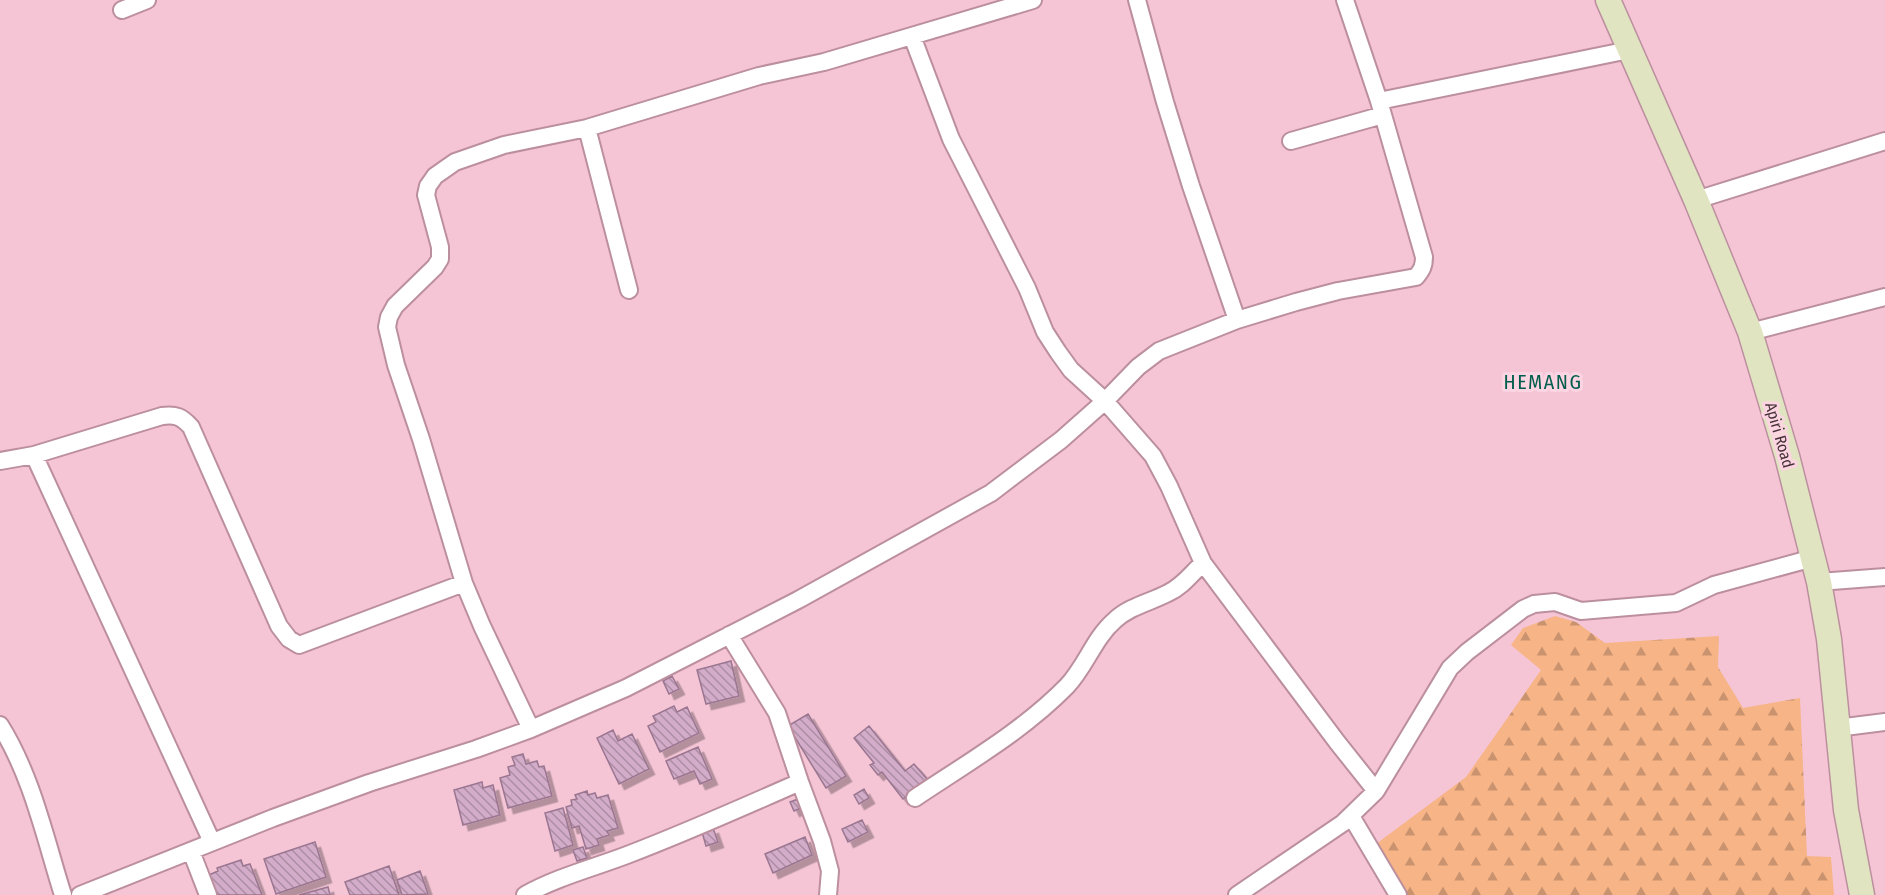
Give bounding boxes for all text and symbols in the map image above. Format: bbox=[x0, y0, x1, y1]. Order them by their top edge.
district label: HEMANG bbox=[1504, 370, 1582, 394]
street label: Apiri Road bbox=[1761, 400, 1798, 470]

